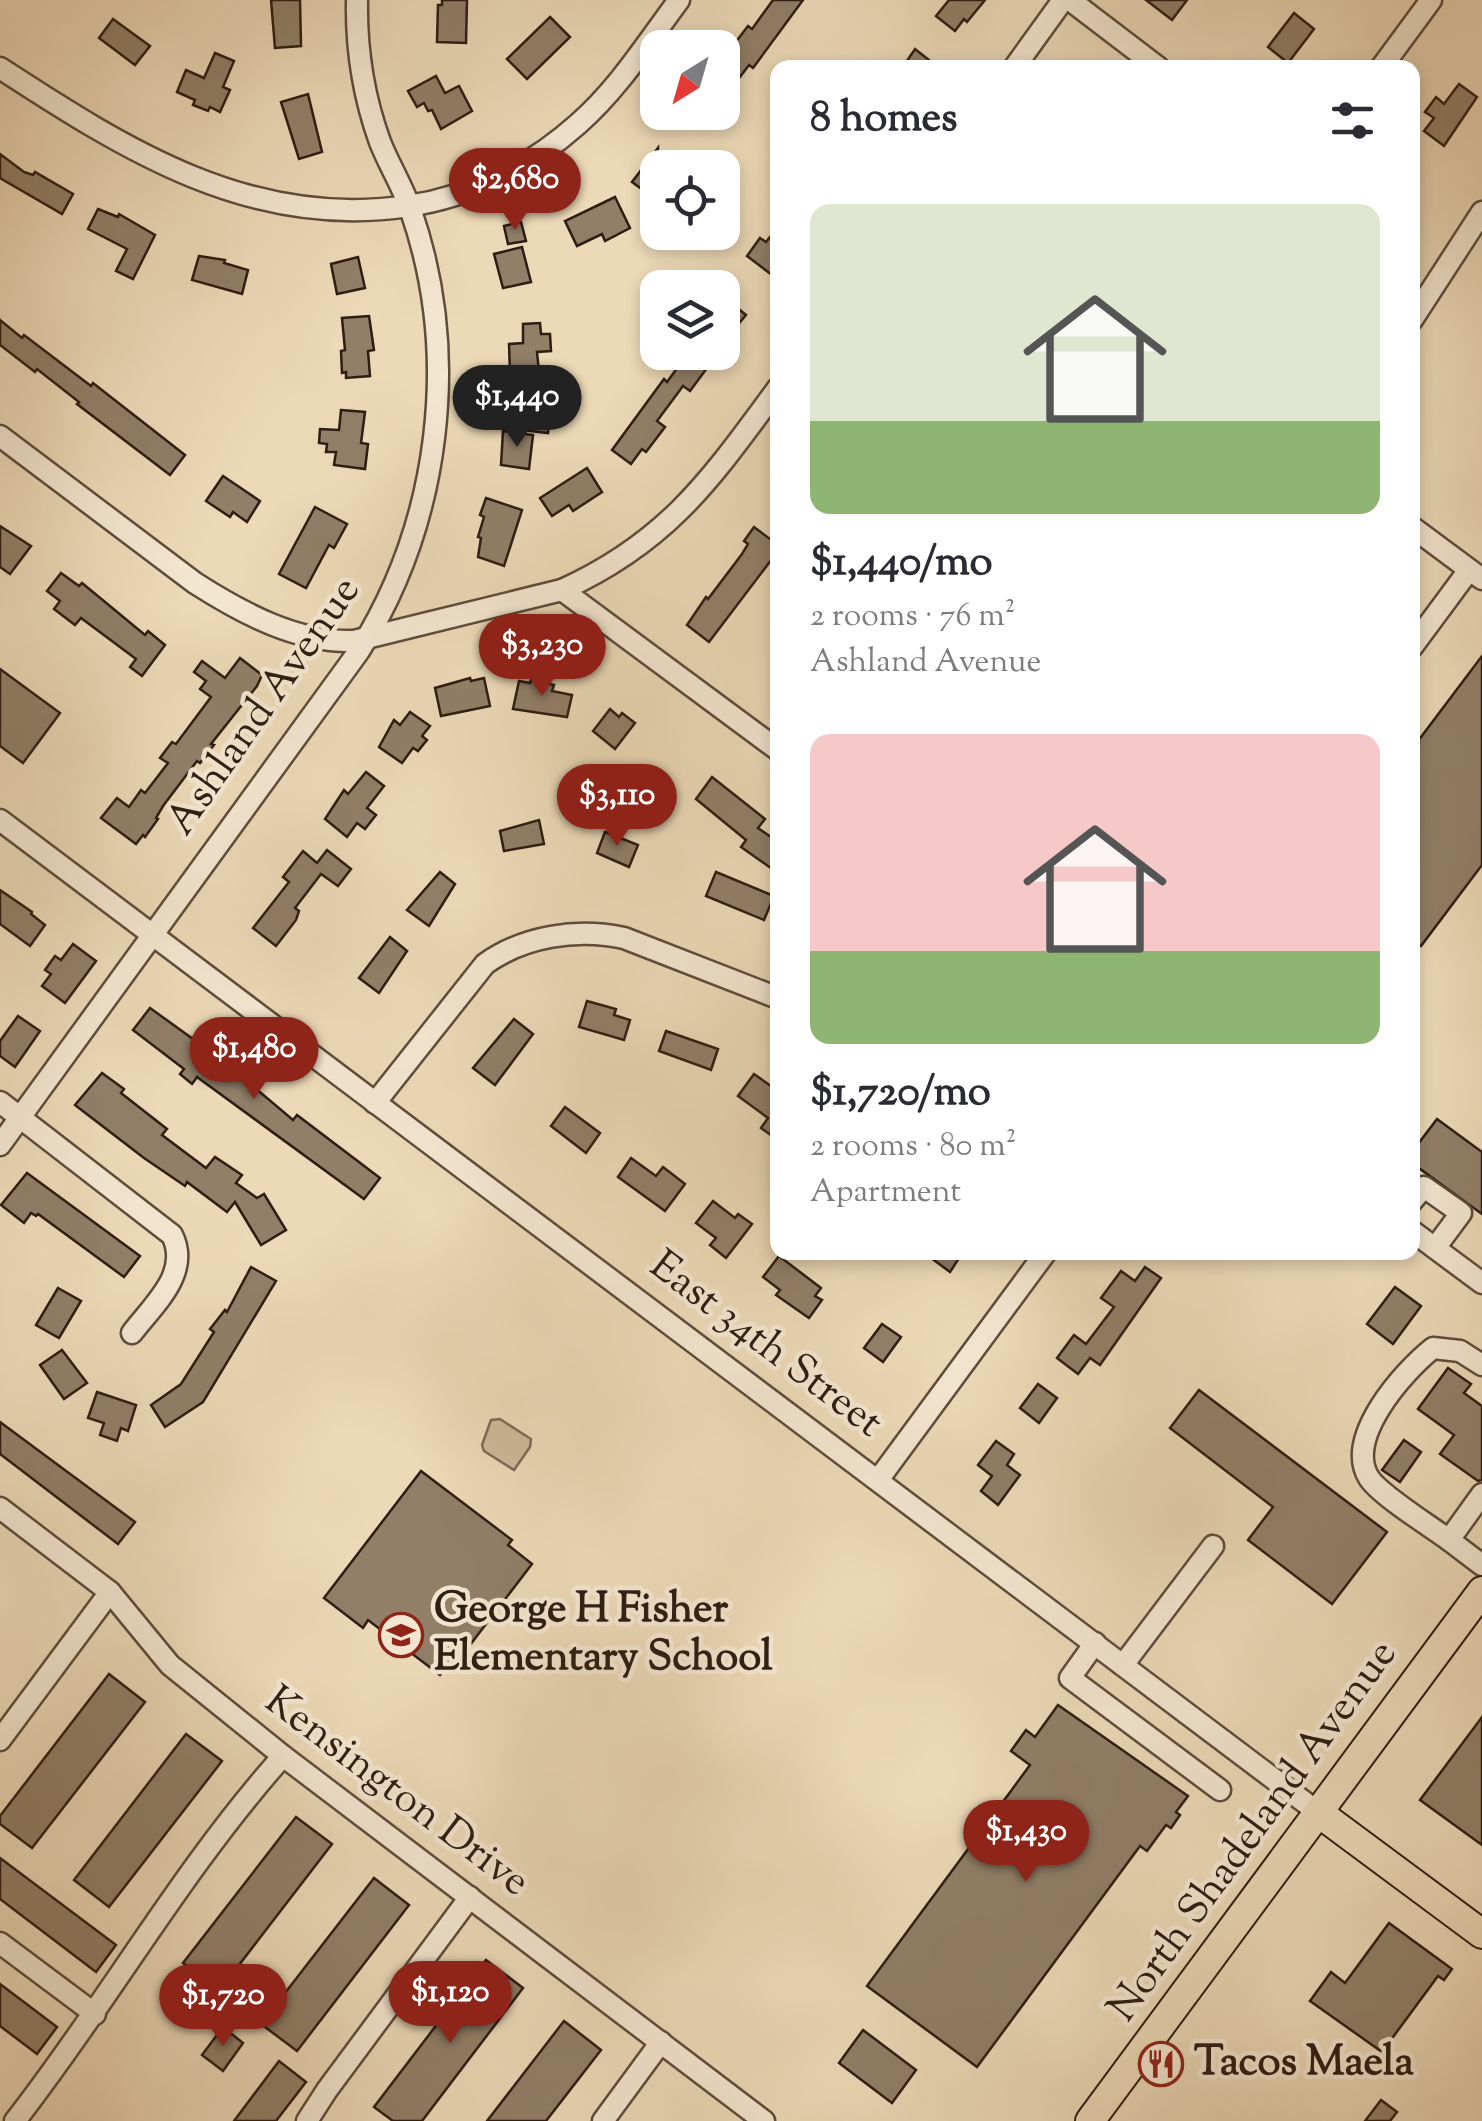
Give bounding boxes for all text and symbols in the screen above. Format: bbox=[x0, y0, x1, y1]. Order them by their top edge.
north arrow bbox=[640, 30, 740, 130]
map controls bbox=[640, 30, 740, 370]
text: 8 homes bbox=[810, 90, 958, 150]
icon: filters bbox=[1325, 93, 1380, 148]
pin: $2,680 bbox=[434, 148, 596, 233]
button: locate bbox=[640, 150, 740, 250]
text: $2,680 bbox=[471, 157, 559, 203]
icon: home bbox=[1005, 269, 1185, 449]
button: layers bbox=[640, 270, 740, 370]
pin: $1,440 bbox=[436, 365, 598, 450]
text: $1,440 bbox=[475, 374, 559, 420]
text: $1,440/mo bbox=[810, 534, 992, 594]
street label: Ashland Avenue bbox=[153, 565, 377, 849]
text: 2 rooms · 76 m² bbox=[810, 594, 1016, 640]
pin: $3,230 bbox=[461, 614, 623, 699]
text: $3,230 bbox=[501, 623, 583, 669]
text: Ashland Avenue bbox=[810, 640, 1041, 686]
pin: $3,110 bbox=[536, 764, 698, 849]
text: $3,110 bbox=[579, 773, 655, 819]
icon: home bbox=[1005, 799, 1185, 979]
pin: $1,480 bbox=[173, 1017, 335, 1102]
text: $1,480 bbox=[212, 1026, 297, 1072]
text: $1,720/mo bbox=[810, 1064, 991, 1124]
text: 2 rooms · 80 m² bbox=[810, 1124, 1017, 1170]
text: Apartment bbox=[810, 1170, 961, 1216]
street label: East 34th Street bbox=[636, 1238, 894, 1454]
place label: George H Fisher Elementary School bbox=[434, 1581, 773, 1689]
school or university icon: George H Fisher Elementary School bbox=[378, 1612, 424, 1658]
street label: North Shadeland Avenue bbox=[1095, 1629, 1413, 2035]
street label: Kensington Drive bbox=[251, 1673, 541, 1913]
pin: $1,430 bbox=[945, 1800, 1107, 1885]
text: $1,430 bbox=[985, 1809, 1067, 1855]
pin: $1,120 bbox=[369, 1961, 531, 2046]
pin: $1,720 bbox=[142, 1964, 304, 2049]
text: $1,120 bbox=[411, 1970, 489, 2016]
text: $1,720 bbox=[181, 1973, 265, 2019]
place label: Tacos Maela bbox=[1194, 2034, 1414, 2094]
restaurant icon: Tacos Maela bbox=[1138, 2041, 1184, 2087]

